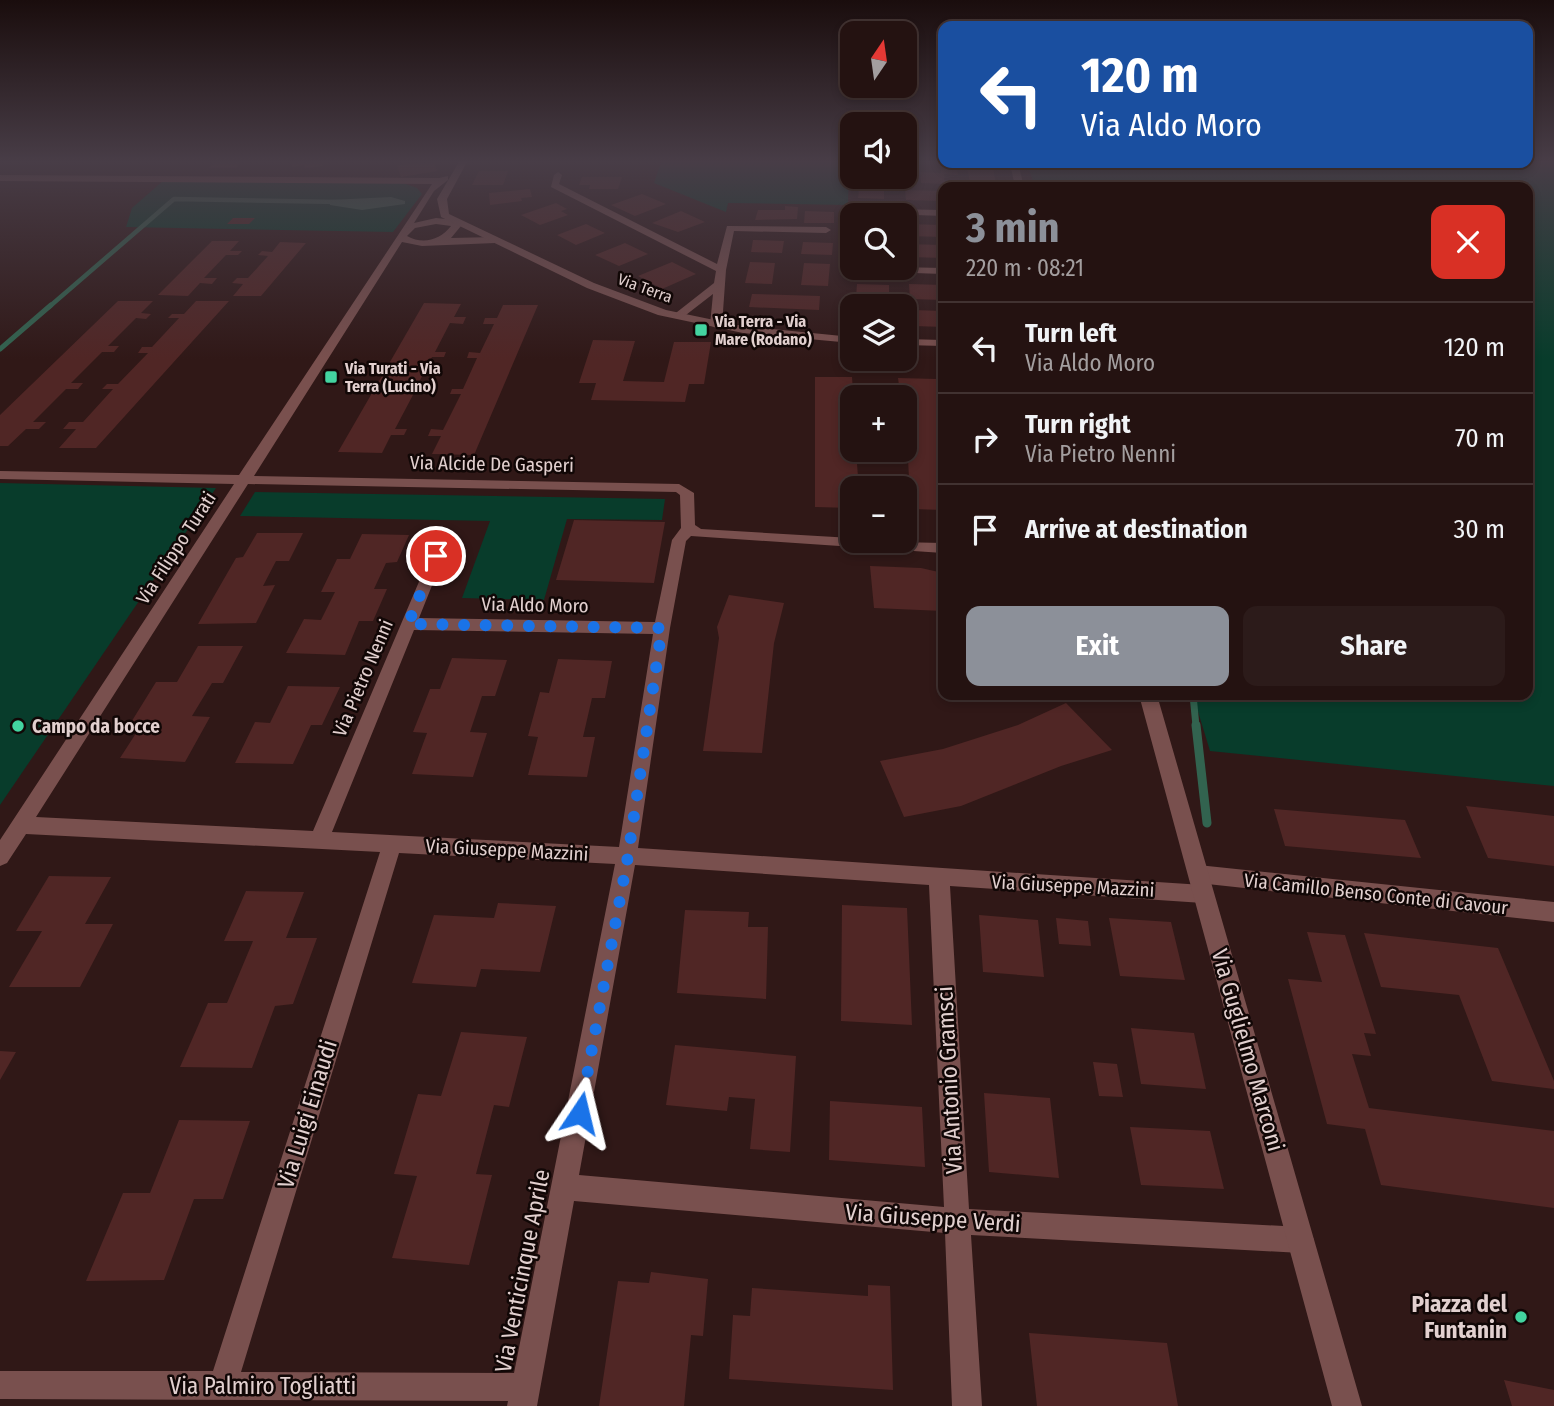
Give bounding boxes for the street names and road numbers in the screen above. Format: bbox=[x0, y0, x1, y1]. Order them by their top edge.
street label: Via Terra bbox=[615, 269, 675, 307]
street label: Via Alcide De Gasperi bbox=[410, 451, 574, 477]
street label: Via Filippo Turati bbox=[131, 487, 221, 609]
street label: Via Aldo Moro bbox=[481, 593, 589, 617]
street label: Via Pietro Nenni bbox=[328, 616, 398, 740]
street label: Via Giuseppe Mazzini bbox=[425, 834, 589, 866]
street label: Via Camillo Benso Conte di Cavour bbox=[1243, 869, 1509, 919]
street label: Via Giuseppe Mazzini bbox=[991, 870, 1155, 902]
street label: Via Guglielmo Marconi bbox=[1206, 946, 1290, 1154]
street label: Via Antonio Gramsci bbox=[930, 985, 968, 1175]
street label: Via Luigi Einaudi bbox=[271, 1036, 343, 1192]
street label: Via Venticinque Aprile bbox=[489, 1167, 555, 1375]
street label: Via Giuseppe Verdi bbox=[844, 1198, 1022, 1238]
street label: Via Palmiro Togliatti bbox=[170, 1372, 356, 1400]

